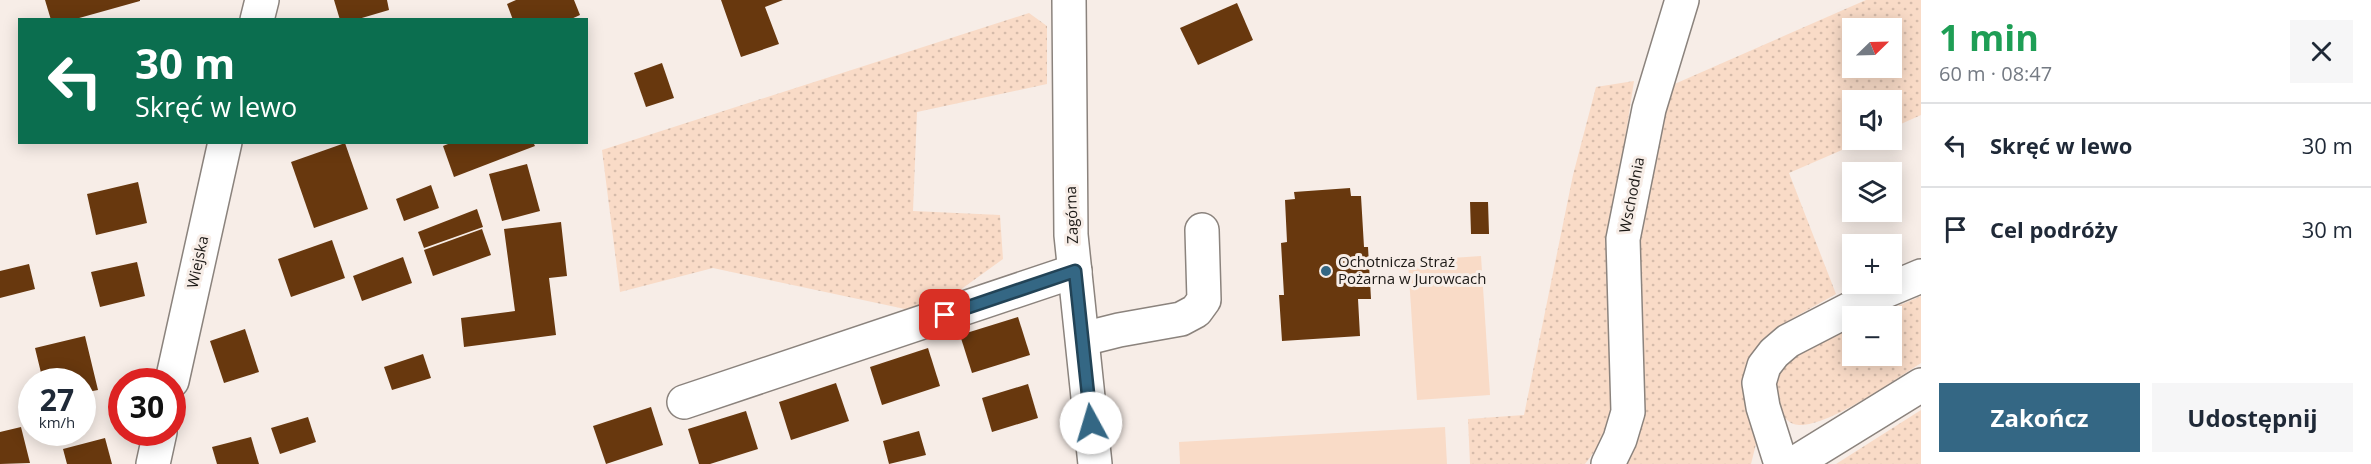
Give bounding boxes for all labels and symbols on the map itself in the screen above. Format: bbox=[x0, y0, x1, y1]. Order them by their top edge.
north arrow bbox=[1842, 18, 1902, 78]
street label: Wschodnia bbox=[1614, 155, 1648, 234]
street label: Zagórna bbox=[1060, 186, 1082, 244]
street label: Wiejska bbox=[182, 234, 212, 290]
place label: Ochotnicza Straż Pożarna w Jurowcach bbox=[1338, 251, 1486, 288]
marker: Ochotnicza Straż Pożarna w Jurowcach bbox=[1319, 264, 1333, 278]
pin bbox=[919, 289, 970, 340]
speed limit sign: 30 bbox=[108, 368, 186, 446]
position arrow bbox=[1059, 391, 1123, 455]

